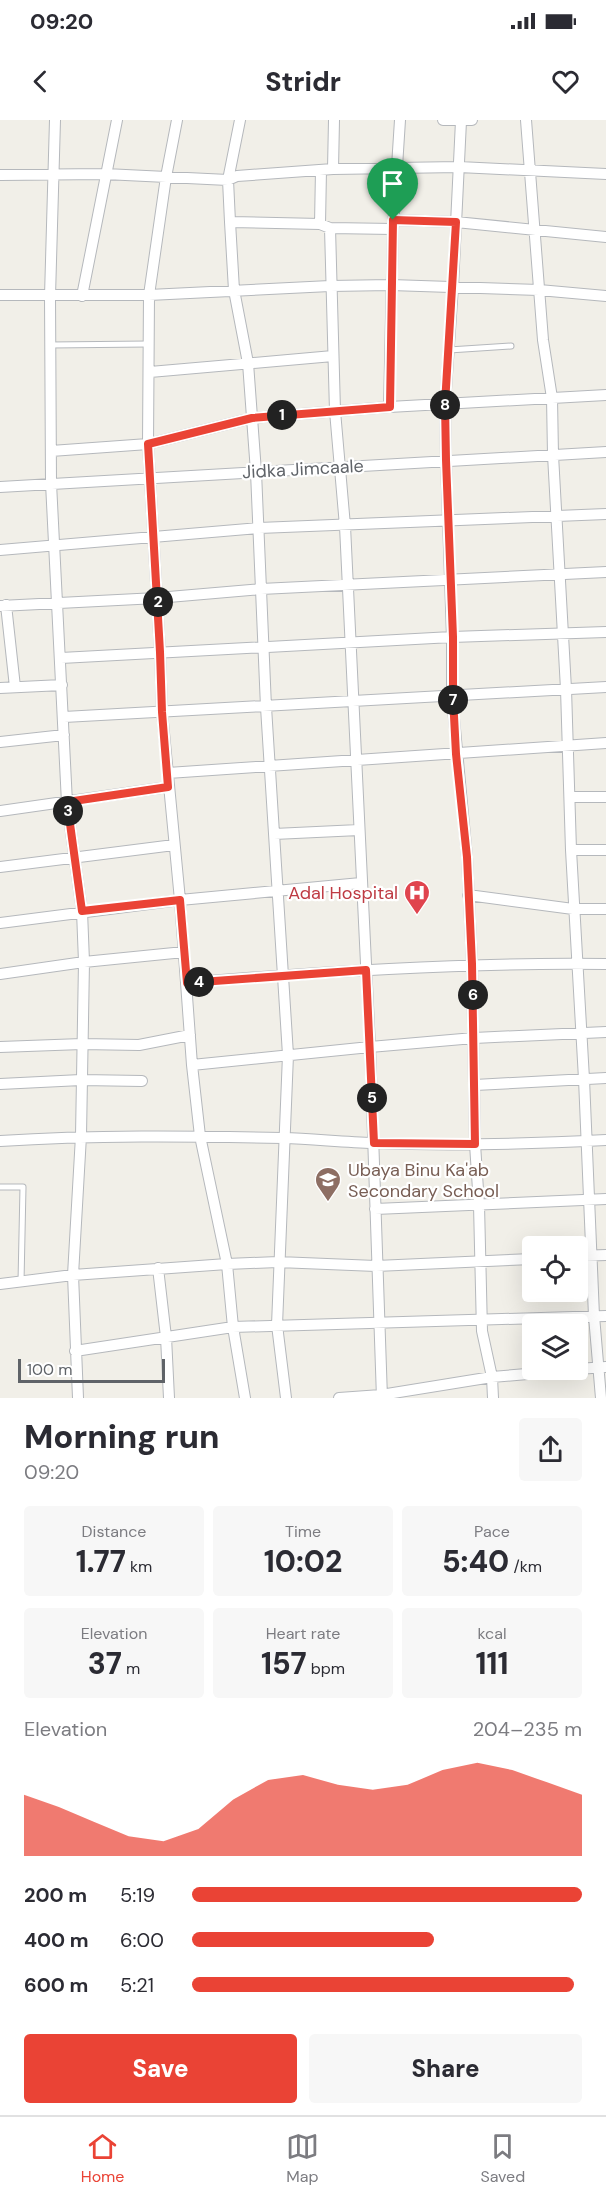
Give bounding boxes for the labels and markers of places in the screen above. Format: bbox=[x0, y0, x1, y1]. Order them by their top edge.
pin bbox=[367, 158, 418, 220]
pin: 8 bbox=[430, 390, 460, 420]
pin: 1 bbox=[267, 400, 297, 430]
pin: 2 bbox=[143, 587, 173, 617]
pin: 7 bbox=[438, 685, 468, 715]
pin: 3 bbox=[53, 796, 83, 826]
hospital icon: Adal Hospital bbox=[402, 878, 432, 916]
place label: Adal Hospital bbox=[288, 881, 398, 905]
pin: 4 bbox=[184, 967, 214, 997]
pin: 6 bbox=[458, 980, 488, 1010]
pin: 5 bbox=[357, 1083, 387, 1113]
place label: Ubaya Binu Ka'ab Secondary School bbox=[348, 1158, 499, 1203]
school or university icon: Ubaya Binu Ka'ab Secondary School bbox=[313, 1165, 343, 1203]

